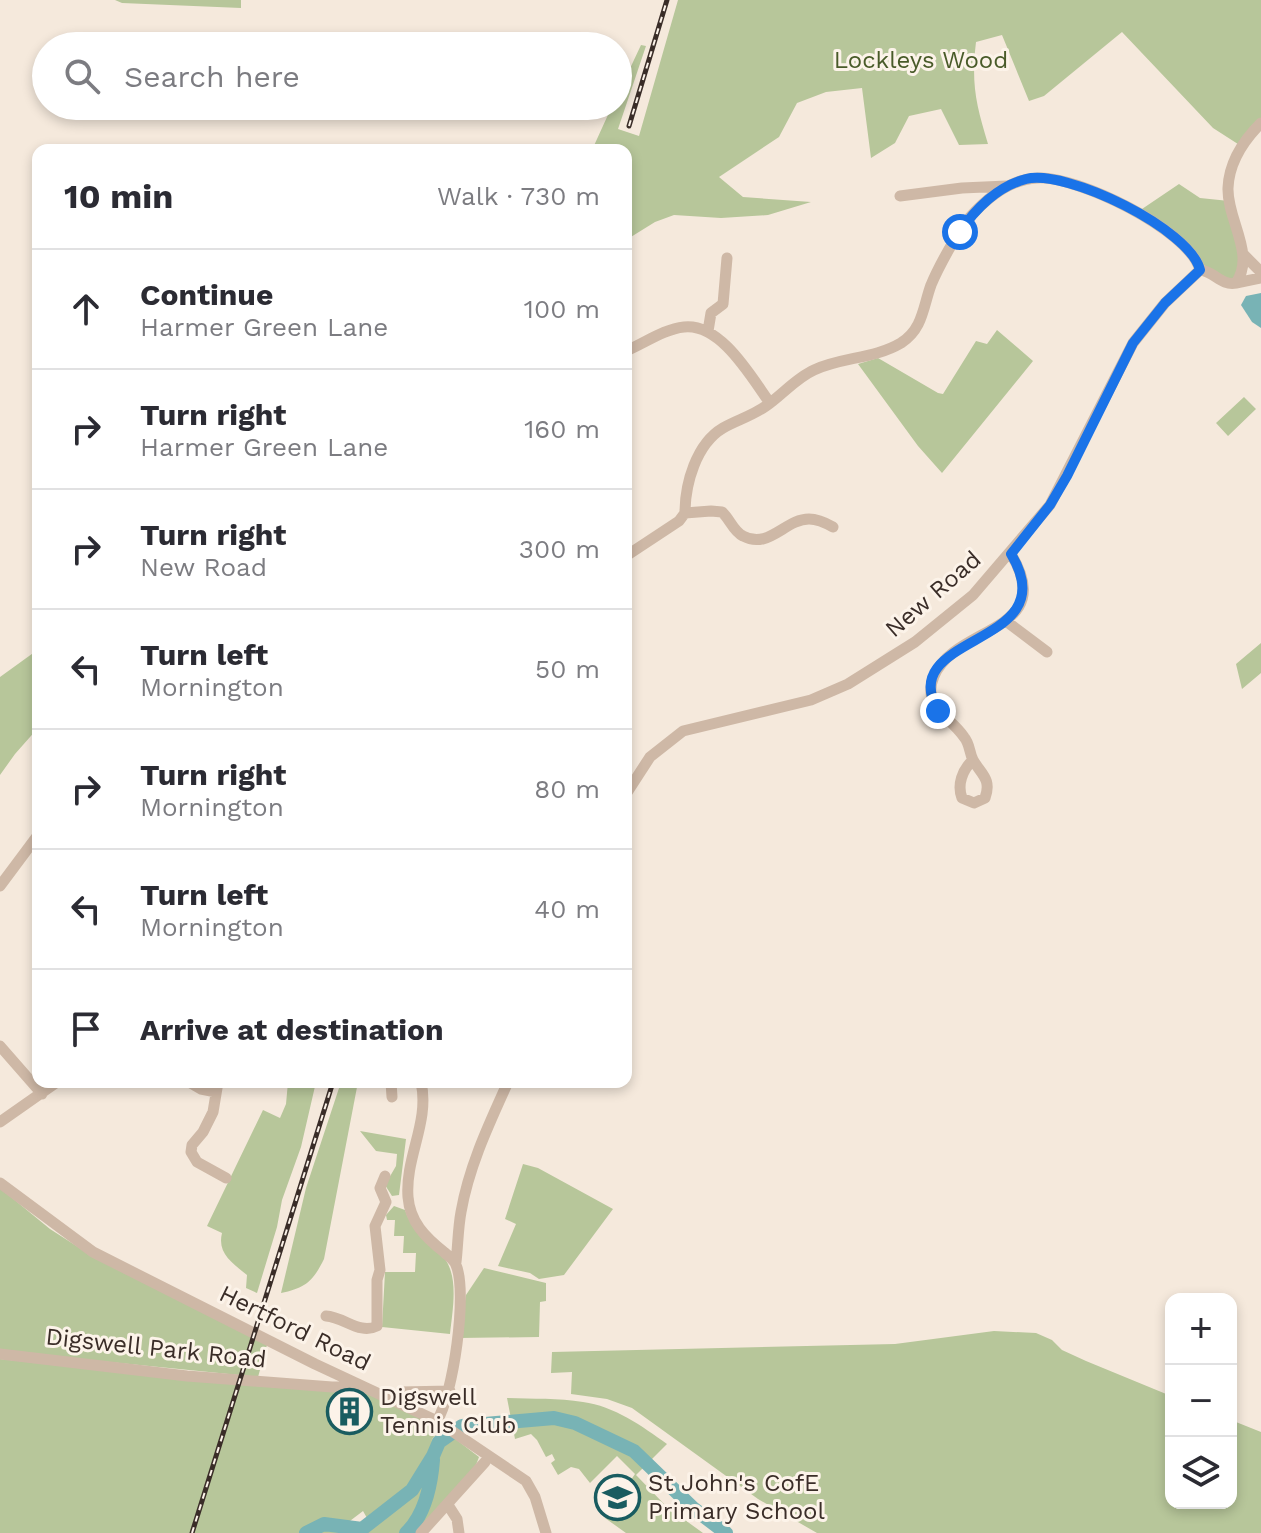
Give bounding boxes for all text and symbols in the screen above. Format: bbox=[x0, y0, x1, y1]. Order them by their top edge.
search box bbox=[32, 32, 632, 120]
park label: Lockleys Wood bbox=[834, 46, 1008, 74]
icon: search bbox=[60, 54, 104, 98]
text: Search here bbox=[124, 59, 300, 94]
text: 10 min bbox=[64, 176, 173, 216]
text: Walk · 730 m bbox=[437, 181, 600, 211]
route start bbox=[942, 214, 978, 250]
text: Continue bbox=[140, 277, 273, 312]
icon: ahead bbox=[64, 287, 108, 331]
text: 100 m bbox=[524, 294, 600, 324]
text: Harmer Green Lane bbox=[140, 312, 388, 342]
text: Turn right bbox=[140, 397, 286, 432]
icon: right bbox=[64, 407, 108, 451]
text: 160 m bbox=[524, 414, 600, 444]
text: Harmer Green Lane bbox=[140, 432, 388, 462]
text: Turn right bbox=[140, 517, 286, 552]
icon: right bbox=[64, 527, 108, 571]
text: 300 m bbox=[519, 534, 600, 564]
street label: New Road bbox=[880, 545, 986, 643]
text: New Road bbox=[140, 552, 267, 582]
text: Turn left bbox=[140, 637, 268, 672]
icon: left bbox=[64, 647, 108, 691]
text: 50 m bbox=[535, 654, 600, 684]
text: Mornington bbox=[140, 672, 284, 702]
route end bbox=[920, 693, 956, 729]
text: Turn right bbox=[140, 757, 286, 792]
icon: right bbox=[64, 767, 108, 811]
text: 80 m bbox=[534, 774, 600, 804]
text: Mornington bbox=[140, 792, 284, 822]
text: Turn left bbox=[140, 877, 268, 912]
icon: left bbox=[64, 887, 108, 931]
text: 40 m bbox=[534, 894, 600, 924]
text: Mornington bbox=[140, 912, 284, 942]
icon: arrive bbox=[64, 1007, 108, 1051]
text: Arrive at destination bbox=[140, 1012, 444, 1047]
street label: Hertford Road bbox=[215, 1279, 375, 1377]
map controls bbox=[1165, 1293, 1237, 1509]
button: + bbox=[1165, 1293, 1237, 1365]
street label: Digswell Park Road bbox=[44, 1322, 268, 1374]
button: − bbox=[1165, 1365, 1237, 1437]
place label: Digswell Tennis Club bbox=[380, 1383, 516, 1439]
building icon: Digswell Tennis Club bbox=[325, 1387, 373, 1435]
button: layers bbox=[1165, 1437, 1237, 1509]
place label: St John's CofE Primary School bbox=[648, 1469, 826, 1525]
school or university icon: St John's CofE Primary School bbox=[593, 1473, 641, 1521]

